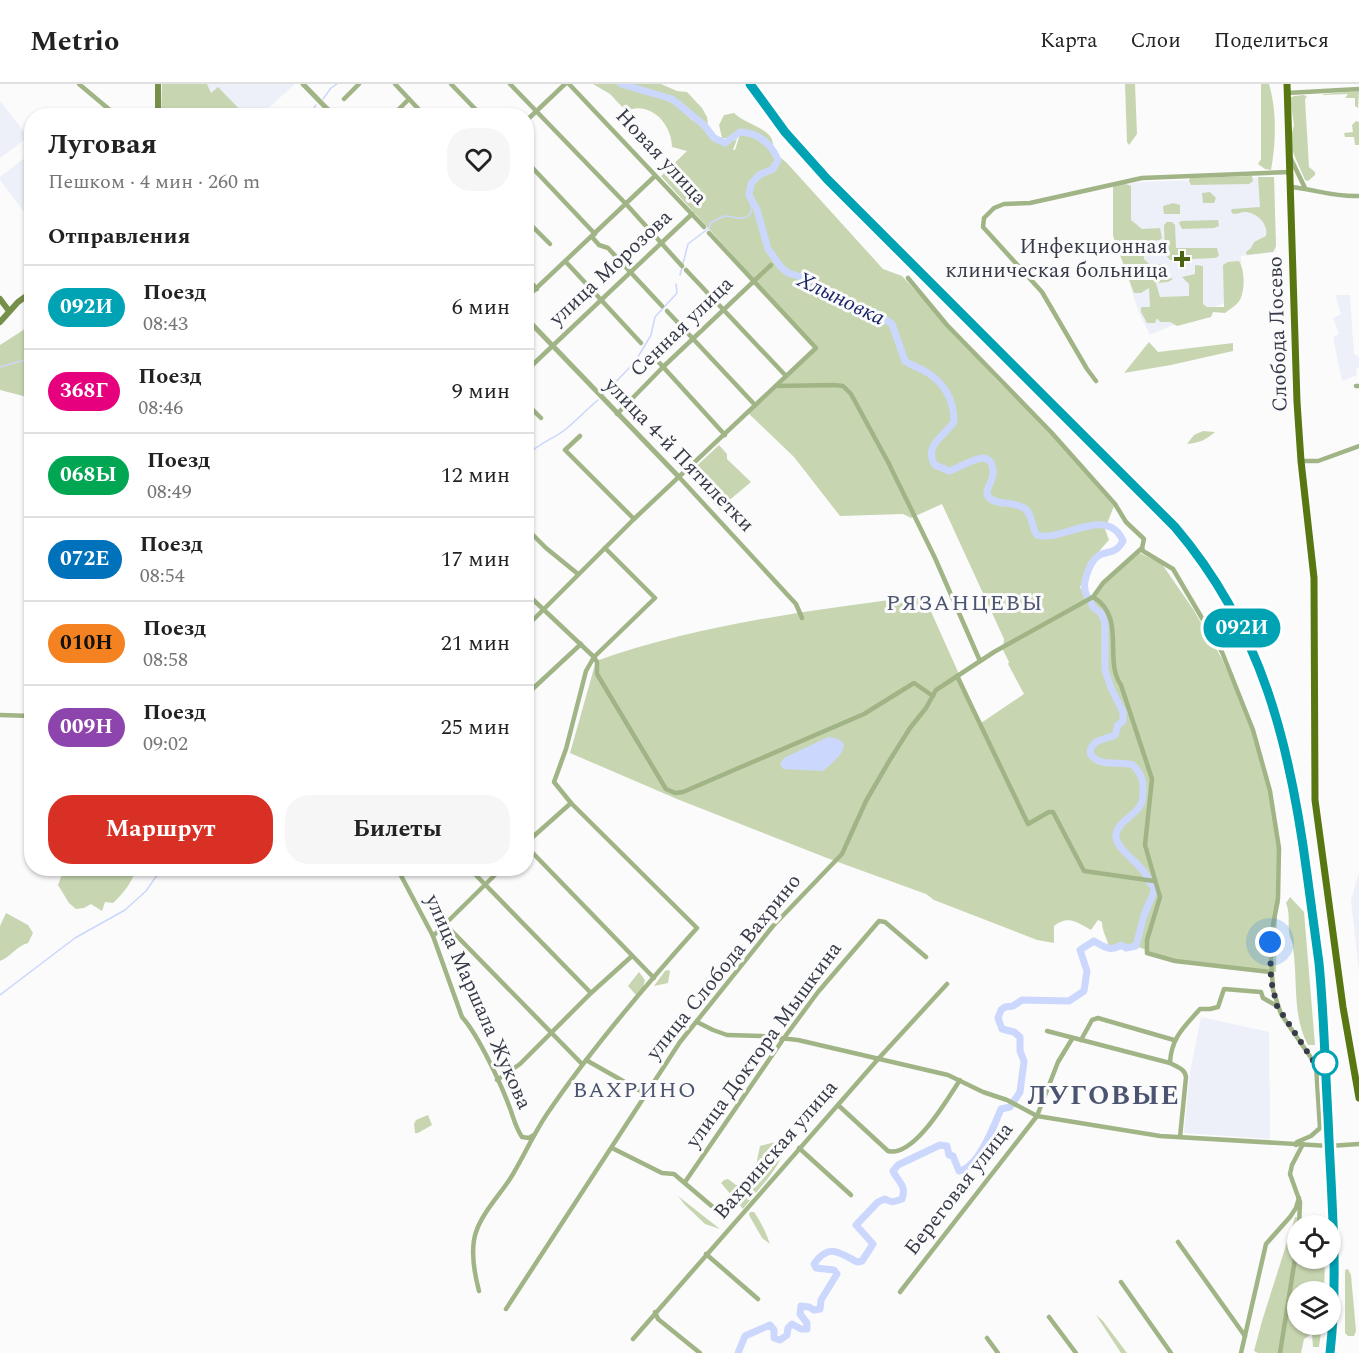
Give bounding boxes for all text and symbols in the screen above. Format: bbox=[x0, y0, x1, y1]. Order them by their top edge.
text: Metrio bbox=[30, 20, 119, 63]
text: Карта bbox=[1040, 25, 1097, 57]
text: Слои bbox=[1130, 25, 1181, 57]
text: Поделиться bbox=[1214, 25, 1329, 57]
street label: Новая улица bbox=[607, 101, 715, 213]
text: Луговая bbox=[48, 123, 157, 166]
button: heart bbox=[447, 128, 510, 191]
text: Пешком · 4 мин · 260 m bbox=[48, 167, 260, 197]
street label: улица Морозова bbox=[541, 202, 680, 335]
text: Отправления bbox=[48, 220, 190, 253]
place label: Инфекционная клиническая больница bbox=[945, 231, 1169, 287]
marker: Инфекционная клиническая больница bbox=[1173, 250, 1191, 268]
street label: Слобода Лосево bbox=[1259, 256, 1297, 412]
water label: Хлыновка bbox=[790, 263, 891, 334]
street label: Сенная улица bbox=[623, 269, 742, 385]
text: Поезд bbox=[143, 276, 206, 309]
text: 092И bbox=[60, 291, 113, 323]
text: 6 мин bbox=[452, 291, 510, 324]
text: 08:43 bbox=[143, 309, 188, 339]
text: Поезд bbox=[138, 360, 202, 393]
street label: улица 4-й Пятилетки bbox=[596, 369, 762, 540]
text: 368Г bbox=[60, 375, 108, 407]
text: 9 мин bbox=[452, 375, 510, 408]
text: 08:46 bbox=[138, 393, 183, 423]
text: Поезд bbox=[147, 444, 210, 477]
text: 068Ы bbox=[60, 459, 117, 491]
text: 12 мин bbox=[441, 459, 510, 492]
text: 08:49 bbox=[147, 477, 192, 507]
text: Поезд bbox=[140, 528, 203, 561]
text: 072Е bbox=[60, 543, 110, 575]
text: 17 мин bbox=[441, 543, 510, 576]
text: 08:54 bbox=[140, 561, 185, 591]
district label: РЯЗАНЦЕВЫ bbox=[886, 587, 1044, 620]
line badge: 092И bbox=[1200, 608, 1284, 648]
text: Поезд bbox=[143, 612, 206, 645]
text: 092И bbox=[1215, 612, 1269, 644]
text: 010Н bbox=[60, 627, 113, 659]
text: 21 мин bbox=[441, 627, 510, 660]
text: 08:58 bbox=[143, 645, 188, 675]
text: Поезд bbox=[143, 696, 206, 729]
text: 009Н bbox=[60, 711, 113, 743]
text: 25 мин bbox=[441, 711, 510, 744]
text: 09:02 bbox=[143, 729, 188, 759]
button: Маршрут bbox=[48, 795, 273, 864]
button: Билеты bbox=[285, 795, 510, 864]
street label: улица Слобода Вахрино bbox=[638, 867, 809, 1068]
street label: улица Маршала Жукова bbox=[416, 888, 540, 1115]
your location bbox=[1255, 927, 1285, 957]
street label: улица Доктора Мышкина bbox=[677, 934, 851, 1156]
unlabelled marker bbox=[1312, 1050, 1338, 1076]
street label: Вахринская улица bbox=[706, 1072, 846, 1227]
district label: ВАХРИНО bbox=[573, 1074, 697, 1107]
district label: ЛУГОВЫЕ bbox=[1028, 1075, 1180, 1117]
street label: Береговая улица bbox=[897, 1115, 1022, 1263]
map controls bbox=[1287, 1215, 1341, 1335]
button: locate bbox=[1287, 1215, 1341, 1269]
button: layers bbox=[1287, 1281, 1341, 1335]

